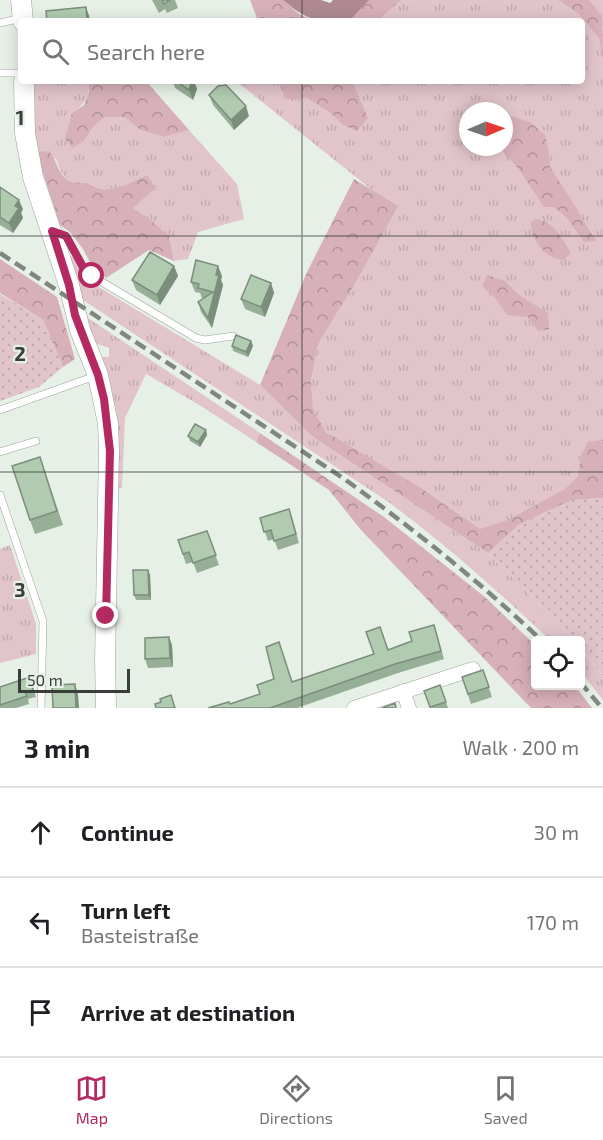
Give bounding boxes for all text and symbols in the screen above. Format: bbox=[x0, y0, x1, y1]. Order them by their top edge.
search box bbox=[18, 18, 585, 84]
icon: search bbox=[39, 35, 72, 68]
text: Search here bbox=[87, 38, 205, 64]
north arrow bbox=[459, 102, 513, 156]
text: 1 bbox=[16, 105, 24, 129]
route start bbox=[78, 262, 104, 288]
text: 2 bbox=[14, 341, 26, 365]
text: 3 bbox=[14, 577, 26, 601]
route end bbox=[92, 602, 118, 628]
map controls bbox=[531, 636, 585, 690]
button: locate bbox=[531, 636, 585, 690]
scale bar bbox=[18, 666, 130, 694]
text: 50 m bbox=[27, 670, 63, 689]
text: 3 min bbox=[24, 732, 90, 763]
text: Walk · 200 m bbox=[462, 735, 579, 759]
icon: ahead bbox=[24, 816, 57, 849]
text: Continue bbox=[81, 819, 174, 845]
text: 30 m bbox=[534, 820, 579, 844]
text: Turn left bbox=[81, 897, 170, 923]
icon: left bbox=[24, 906, 57, 939]
text: 170 m bbox=[527, 910, 579, 934]
text: Basteistraße bbox=[81, 923, 199, 947]
icon: arrive bbox=[24, 996, 57, 1029]
text: Arrive at destination bbox=[81, 999, 295, 1025]
tab: Map bbox=[75, 1072, 108, 1127]
tab: Directions bbox=[259, 1072, 333, 1127]
tab: Saved bbox=[484, 1072, 528, 1127]

